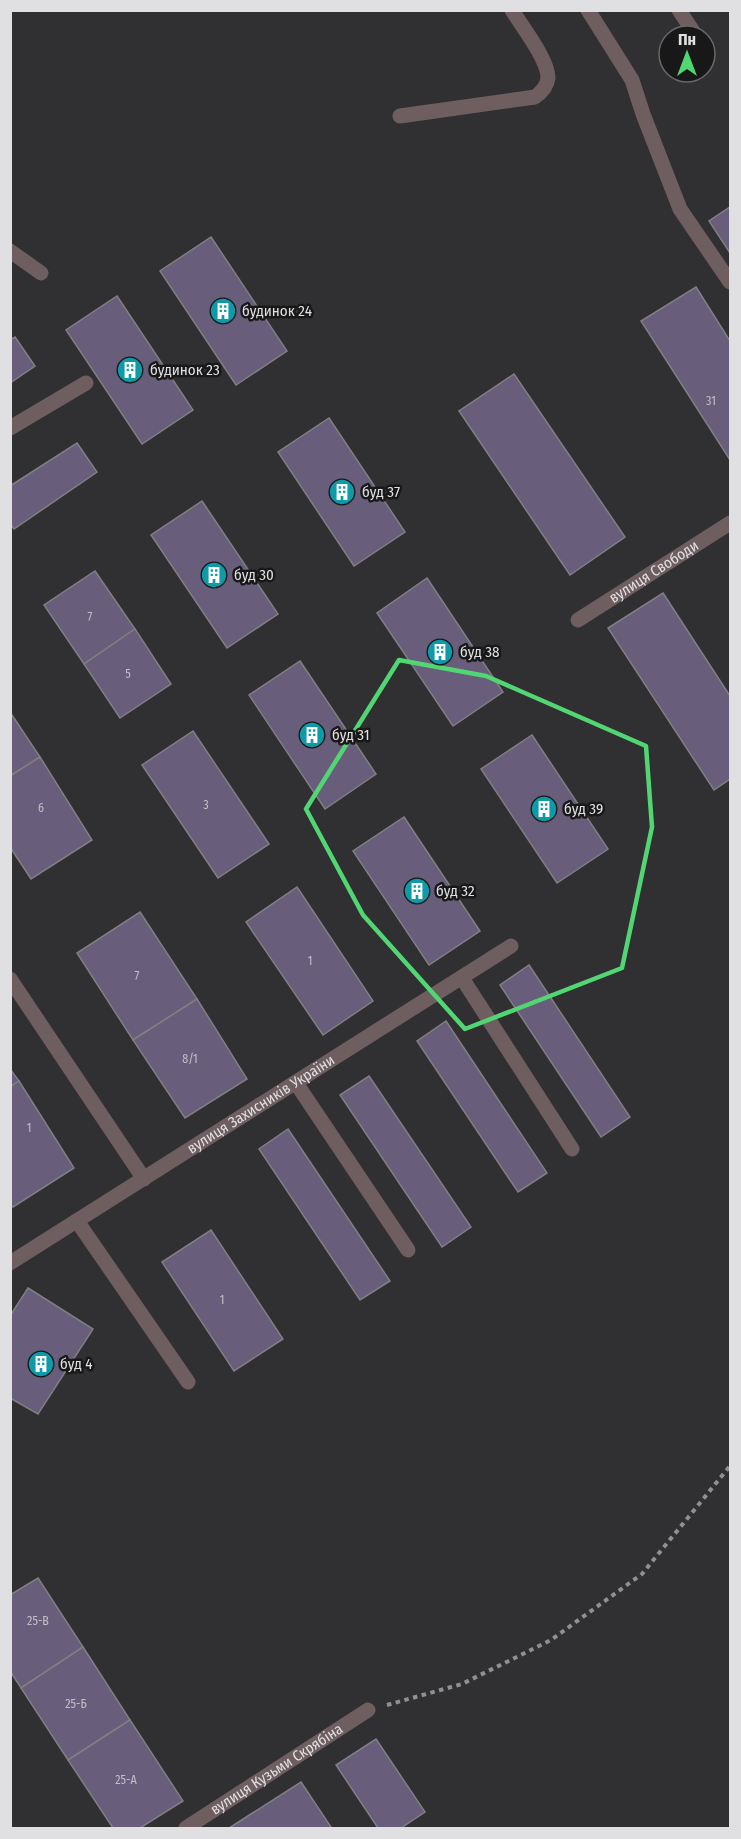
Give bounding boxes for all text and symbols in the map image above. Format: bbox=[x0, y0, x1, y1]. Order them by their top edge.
north arrow bbox=[657, 24, 717, 84]
text: Пн bbox=[678, 30, 696, 49]
building icon: будинок 24 bbox=[208, 296, 238, 326]
place label: будинок 24 bbox=[242, 302, 312, 320]
building icon: будинок 23 bbox=[115, 355, 145, 385]
place label: будинок 23 bbox=[150, 361, 220, 379]
house number: 31 bbox=[706, 394, 716, 408]
building icon: буд 37 bbox=[327, 477, 357, 507]
place label: буд 37 bbox=[362, 483, 400, 501]
street label: вулиця Свободи bbox=[606, 536, 702, 607]
building icon: буд 30 bbox=[199, 560, 229, 590]
place label: буд 30 bbox=[234, 566, 274, 584]
house number: 7 bbox=[88, 610, 93, 624]
building icon: буд 38 bbox=[425, 637, 455, 667]
place label: буд 38 bbox=[460, 643, 500, 661]
house number: 5 bbox=[125, 667, 131, 681]
building icon: буд 31 bbox=[297, 720, 327, 750]
place label: буд 31 bbox=[332, 726, 370, 744]
building icon: буд 39 bbox=[529, 794, 559, 824]
house number: 3 bbox=[203, 798, 209, 812]
place label: буд 39 bbox=[564, 800, 603, 818]
house number: 6 bbox=[38, 801, 44, 815]
building icon: буд 32 bbox=[402, 876, 432, 906]
place label: буд 32 bbox=[436, 882, 475, 900]
house number: 1 bbox=[308, 954, 312, 968]
house number: 7 bbox=[135, 969, 140, 983]
street label: вулиця Захисників України bbox=[184, 1051, 338, 1158]
house number: 8/1 bbox=[182, 1052, 198, 1066]
house number: 1 bbox=[27, 1121, 31, 1135]
house number: 1 bbox=[220, 1293, 224, 1307]
building icon: буд 4 bbox=[26, 1349, 56, 1379]
place label: буд 4 bbox=[60, 1355, 93, 1373]
house number: 25-В bbox=[27, 1614, 49, 1628]
house number: 25-Б bbox=[65, 1697, 87, 1711]
street label: вулиця Кузьми Скрябіна bbox=[207, 1720, 346, 1819]
house number: 25-А bbox=[115, 1773, 137, 1787]

